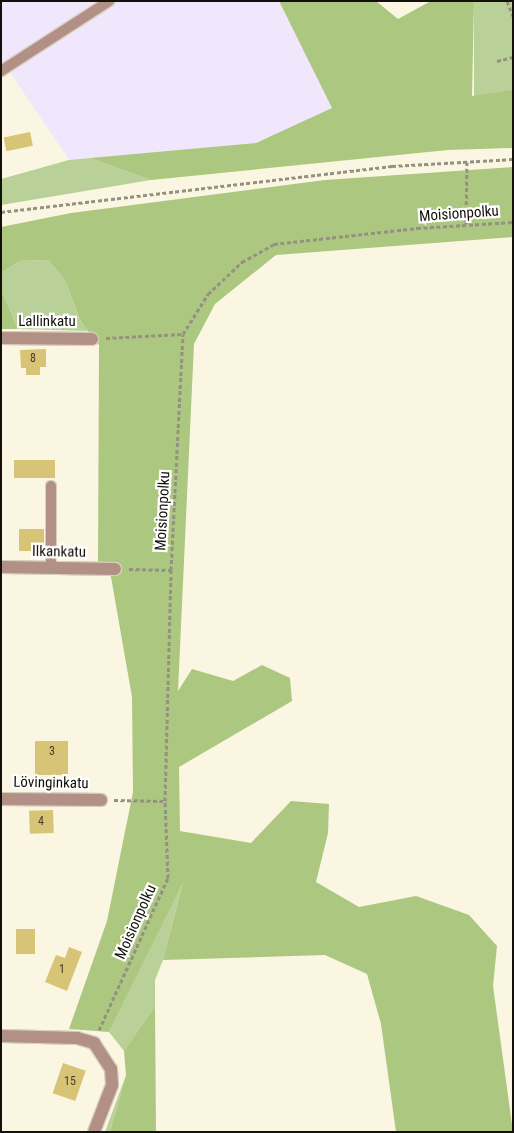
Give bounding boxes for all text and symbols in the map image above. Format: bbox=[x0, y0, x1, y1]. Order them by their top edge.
street label: Moisionpolku bbox=[419, 202, 499, 226]
street label: Lallinkatu bbox=[18, 313, 76, 331]
house number: 8 bbox=[30, 352, 36, 366]
street label: Moisionpolku bbox=[152, 471, 174, 551]
street label: Ilkankatu bbox=[32, 543, 86, 561]
house number: 3 bbox=[49, 745, 55, 759]
street label: Lövinginkatu bbox=[13, 773, 89, 793]
house number: 4 bbox=[38, 815, 44, 829]
street label: Moisionpolku bbox=[112, 882, 160, 962]
house number: 1 bbox=[59, 963, 65, 977]
house number: 15 bbox=[64, 1075, 76, 1089]

